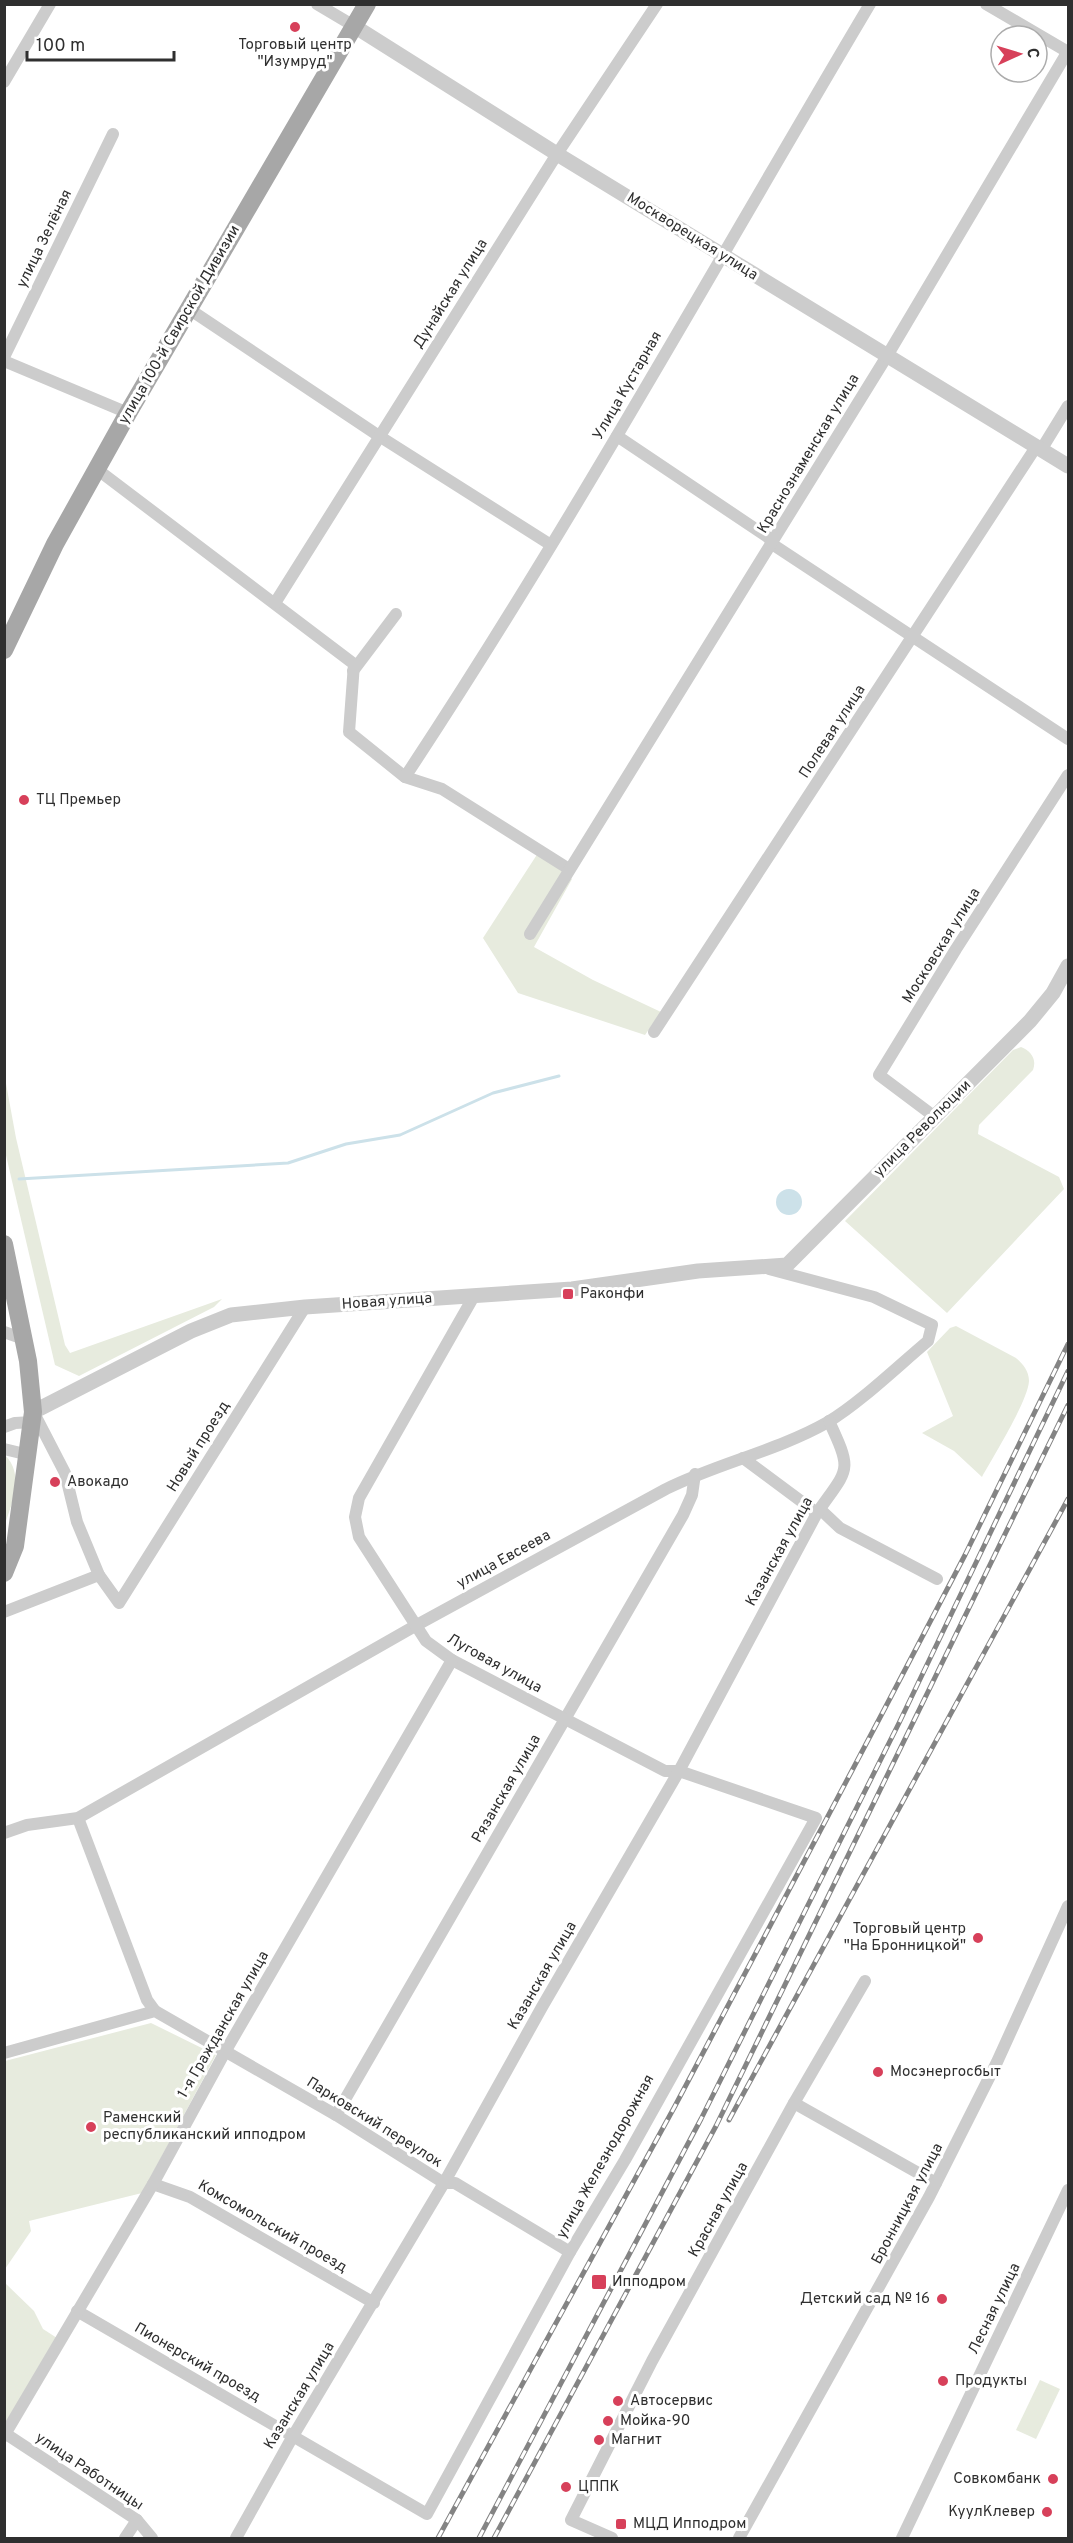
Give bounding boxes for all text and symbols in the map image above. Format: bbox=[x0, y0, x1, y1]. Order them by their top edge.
marker: Торговый центр "Изумруд" bbox=[288, 20, 302, 34]
scale bar bbox=[27, 24, 174, 62]
north arrow bbox=[989, 24, 1049, 84]
text: 100 m bbox=[36, 35, 85, 58]
place label: Торговый центр "Изумруд" bbox=[238, 36, 352, 72]
text: С bbox=[1022, 47, 1042, 59]
street label: улица Зелёная bbox=[13, 187, 77, 291]
street label: Москворецкая улица bbox=[623, 189, 761, 285]
street label: улица 100-й Свирской Дивизии bbox=[115, 222, 245, 428]
street label: Дунайская улица bbox=[410, 236, 492, 352]
street label: Улица Кустарная bbox=[589, 328, 667, 444]
street label: Краснознаменская улица bbox=[754, 371, 864, 537]
street label: Полевая улица bbox=[796, 682, 870, 782]
place label: ТЦ Премьер bbox=[36, 791, 121, 810]
marker: ТЦ Премьер bbox=[17, 793, 31, 807]
street label: Московская улица bbox=[899, 885, 985, 1007]
street label: улица Революции bbox=[870, 1076, 976, 1182]
place label: Раконфи bbox=[580, 1285, 644, 1304]
marker: Раконфи bbox=[561, 1287, 575, 1301]
street label: Новая улица bbox=[341, 1289, 433, 1315]
street label: Новый проезд bbox=[163, 1398, 235, 1496]
place label: Авокадо bbox=[67, 1473, 129, 1492]
marker: Авокадо bbox=[48, 1475, 62, 1489]
street label: Казанская улица bbox=[742, 1494, 818, 1610]
street label: улица Евсеева bbox=[454, 1526, 554, 1594]
street label: Луговая улица bbox=[443, 1630, 545, 1698]
street label: Рязанская улица bbox=[468, 1731, 546, 1847]
street label: Казанская улица bbox=[504, 1918, 582, 2034]
place label: Торговый центр "На Бронницкой" bbox=[844, 1920, 966, 1956]
marker: Торговый центр "На Бронницкой" bbox=[971, 1931, 985, 1945]
street label: 1-я Гражданская улица bbox=[174, 1948, 274, 2102]
place label: Мосэнергосбыт bbox=[890, 2063, 1001, 2082]
marker: Мосэнергосбыт bbox=[871, 2065, 885, 2079]
street label: улица Железнодорожная bbox=[553, 2072, 659, 2242]
street label: Парковский переулок bbox=[302, 2073, 446, 2173]
place label: Раменский республиканский ипподром bbox=[103, 2109, 306, 2145]
marker: Раменский республиканский ипподром bbox=[84, 2120, 98, 2134]
street label: Бронницкая улица bbox=[868, 2140, 948, 2268]
street label: Красная улица bbox=[685, 2159, 753, 2261]
street label: Комсомольский проезд bbox=[194, 2176, 350, 2278]
street label: Лесная улица bbox=[965, 2260, 1025, 2358]
marker: Ипподром bbox=[590, 2273, 608, 2291]
place label: Ипподром bbox=[612, 2273, 686, 2292]
place label: Детский сад № 16 bbox=[800, 2290, 930, 2309]
marker: Детский сад № 16 bbox=[935, 2292, 949, 2306]
street label: Пионерский проезд bbox=[130, 2319, 264, 2407]
street label: Казанская улица bbox=[260, 2339, 340, 2453]
place label: Продукты bbox=[955, 2372, 1027, 2391]
marker: Продукты bbox=[936, 2374, 950, 2388]
place label: Автосервис bbox=[630, 2392, 713, 2411]
marker: Автосервис bbox=[611, 2394, 625, 2408]
place label: Мойка-90 bbox=[620, 2412, 690, 2431]
marker: Мойка-90 bbox=[601, 2414, 615, 2428]
street label: улица Работницы bbox=[31, 2429, 147, 2515]
place label: Магнит bbox=[611, 2431, 662, 2450]
marker: Магнит bbox=[592, 2433, 606, 2447]
place label: Совкомбанк bbox=[953, 2470, 1041, 2489]
marker: Совкомбанк bbox=[1046, 2472, 1060, 2486]
place label: ЦППК bbox=[578, 2478, 619, 2497]
marker: ЦППК bbox=[559, 2480, 573, 2494]
place label: КуулКлевер bbox=[948, 2503, 1035, 2522]
marker: КуулКлевер bbox=[1040, 2505, 1054, 2519]
place label: МЦД Ипподром bbox=[633, 2515, 746, 2534]
marker: МЦД Ипподром bbox=[614, 2517, 628, 2531]

